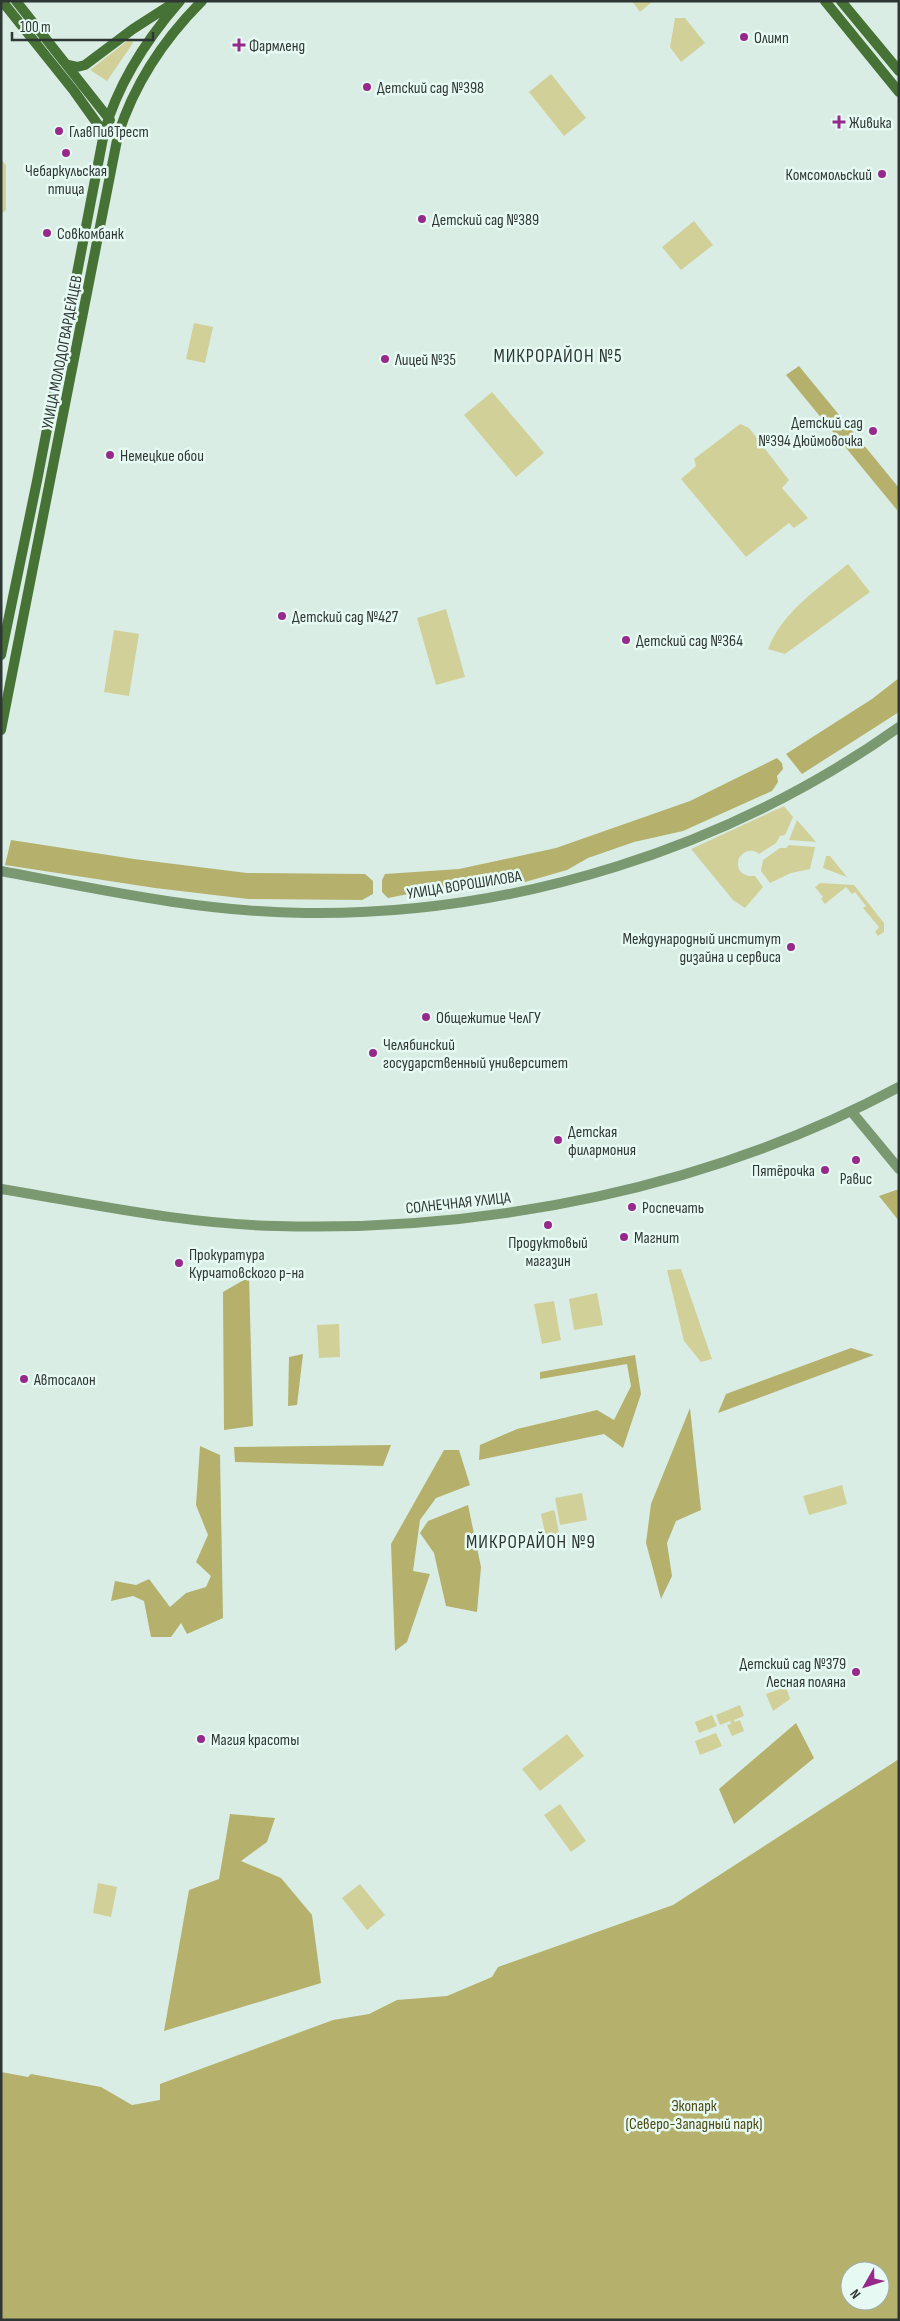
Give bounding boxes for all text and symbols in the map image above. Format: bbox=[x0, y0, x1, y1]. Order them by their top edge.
scale bar bbox=[12, 10, 154, 42]
text: 100 m bbox=[20, 18, 51, 37]
place label: Олимп bbox=[754, 29, 789, 48]
marker: Олимп bbox=[738, 31, 750, 43]
place label: Фармленд bbox=[249, 37, 305, 56]
marker: Фармленд bbox=[233, 39, 245, 51]
place label: Детский сад №398 bbox=[377, 79, 484, 98]
marker: Детский сад №398 bbox=[361, 81, 373, 93]
place label: Живика bbox=[849, 114, 892, 133]
marker: Живика bbox=[833, 116, 845, 128]
place label: ГлавПивТрест bbox=[69, 123, 149, 142]
marker: ГлавПивТрест bbox=[53, 125, 65, 137]
marker: Чебаркульская птица bbox=[60, 147, 72, 159]
place label: Чебаркульская птица bbox=[25, 162, 107, 199]
place label: Комсомольский bbox=[786, 166, 872, 185]
marker: Комсомольский bbox=[876, 168, 888, 180]
place label: Детский сад №389 bbox=[432, 211, 539, 230]
marker: Детский сад №389 bbox=[416, 213, 428, 225]
place label: Совкомбанк bbox=[57, 225, 125, 244]
marker: Совкомбанк bbox=[41, 227, 53, 239]
street label: УЛИЦА МОЛОДОГВАРДЕЙЦЕВ bbox=[38, 274, 87, 431]
district label: МИКРОРАЙОН №5 bbox=[493, 345, 623, 368]
place label: Лицей №35 bbox=[394, 351, 456, 370]
marker: Лицей №35 bbox=[379, 353, 391, 365]
place label: Детский сад №394 Дюймовочка bbox=[758, 414, 863, 451]
marker: Детский сад №394 Дюймовочка bbox=[867, 425, 879, 437]
place label: Немецкие обои bbox=[120, 447, 204, 466]
marker: Немецкие обои bbox=[104, 449, 116, 461]
place label: Детский сад №427 bbox=[292, 608, 399, 627]
marker: Детский сад №427 bbox=[276, 610, 288, 622]
place label: Детский сад №364 bbox=[636, 632, 743, 651]
marker: Детский сад №364 bbox=[620, 634, 632, 646]
street label: УЛИЦА ВОРОШИЛОВА bbox=[406, 867, 523, 904]
place label: Международный институт дизайна и сервиса bbox=[623, 930, 781, 967]
marker: Международный институт дизайна и сервиса bbox=[785, 941, 797, 953]
place label: Общежитие ЧелГУ bbox=[436, 1009, 541, 1028]
marker: Общежитие ЧелГУ bbox=[420, 1011, 432, 1023]
place label: Челябинский государственный университет bbox=[383, 1036, 568, 1073]
marker: Челябинский государственный университет bbox=[367, 1047, 379, 1059]
place label: Детская филармония bbox=[568, 1123, 636, 1160]
marker: Детская филармония bbox=[552, 1134, 564, 1146]
marker: Равис bbox=[850, 1154, 862, 1166]
place label: Пятёрочка bbox=[752, 1162, 815, 1181]
marker: Пятёрочка bbox=[819, 1164, 831, 1176]
place label: Равис bbox=[840, 1170, 872, 1189]
street label: СОЛНЕЧНАЯ УЛИЦА bbox=[405, 1189, 512, 1218]
place label: Роспечать bbox=[642, 1199, 704, 1218]
marker: Роспечать bbox=[626, 1201, 638, 1213]
marker: Продуктовый магазин bbox=[542, 1219, 554, 1231]
place label: Магнит bbox=[634, 1229, 679, 1248]
marker: Магнит bbox=[618, 1231, 630, 1243]
place label: Продуктовый магазин bbox=[508, 1234, 588, 1271]
place label: Прокуратура Курчатовского р-на bbox=[189, 1246, 304, 1283]
marker: Прокуратура Курчатовского р-на bbox=[173, 1257, 185, 1269]
place label: Автосалон bbox=[33, 1371, 96, 1390]
marker: Автосалон bbox=[18, 1373, 30, 1385]
district label: МИКРОРАЙОН №9 bbox=[466, 1531, 596, 1554]
place label: Детский сад №379 Лесная поляна bbox=[740, 1655, 846, 1692]
marker: Детский сад №379 Лесная поляна bbox=[850, 1666, 862, 1678]
place label: Магия красоты bbox=[211, 1731, 299, 1750]
marker: Магия красоты bbox=[195, 1733, 207, 1745]
park label: Экопарк (Северо-Западный парк) bbox=[626, 2097, 762, 2134]
north arrow bbox=[840, 2261, 890, 2311]
text: N bbox=[846, 2286, 864, 2302]

